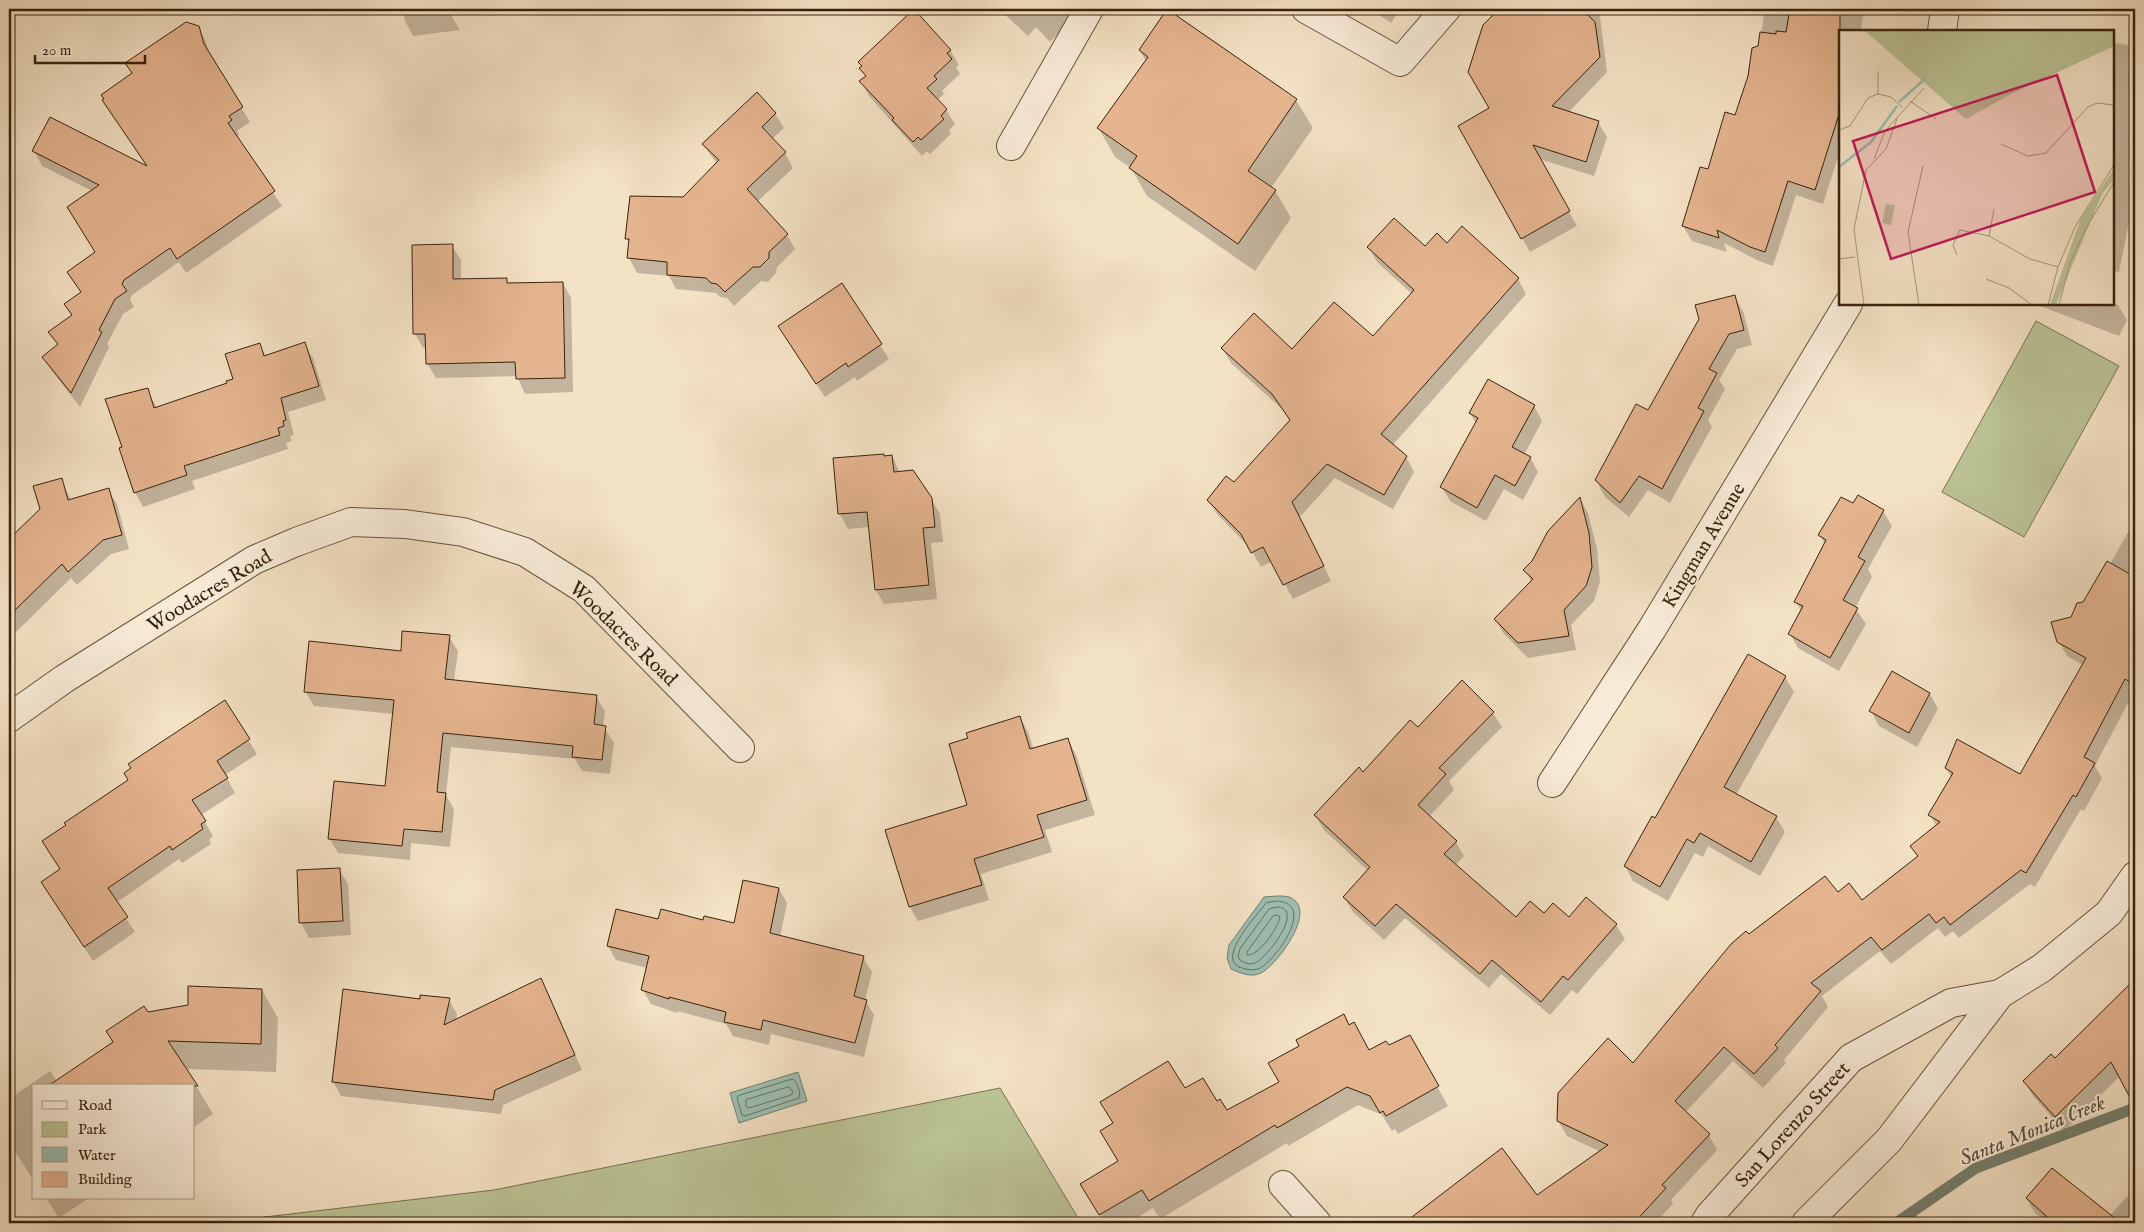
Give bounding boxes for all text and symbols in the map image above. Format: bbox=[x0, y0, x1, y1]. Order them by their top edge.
inset map bbox=[1839, 30, 2114, 305]
scale bar bbox=[35, 32, 145, 64]
text: 20 m bbox=[42, 41, 72, 60]
street label: Kingman Avenue bbox=[1657, 479, 1751, 613]
street label: Woodacres Road bbox=[143, 544, 277, 638]
street label: Woodacres Road bbox=[564, 576, 682, 692]
street label: San Lorenzo Street bbox=[1730, 1057, 1856, 1193]
legend bbox=[32, 1084, 195, 1200]
water label: Santa Monica Creek bbox=[1956, 1090, 2110, 1173]
text: Road bbox=[78, 1096, 113, 1115]
text: Park bbox=[78, 1120, 108, 1139]
text: Water bbox=[78, 1146, 116, 1165]
text: Building bbox=[78, 1170, 133, 1189]

